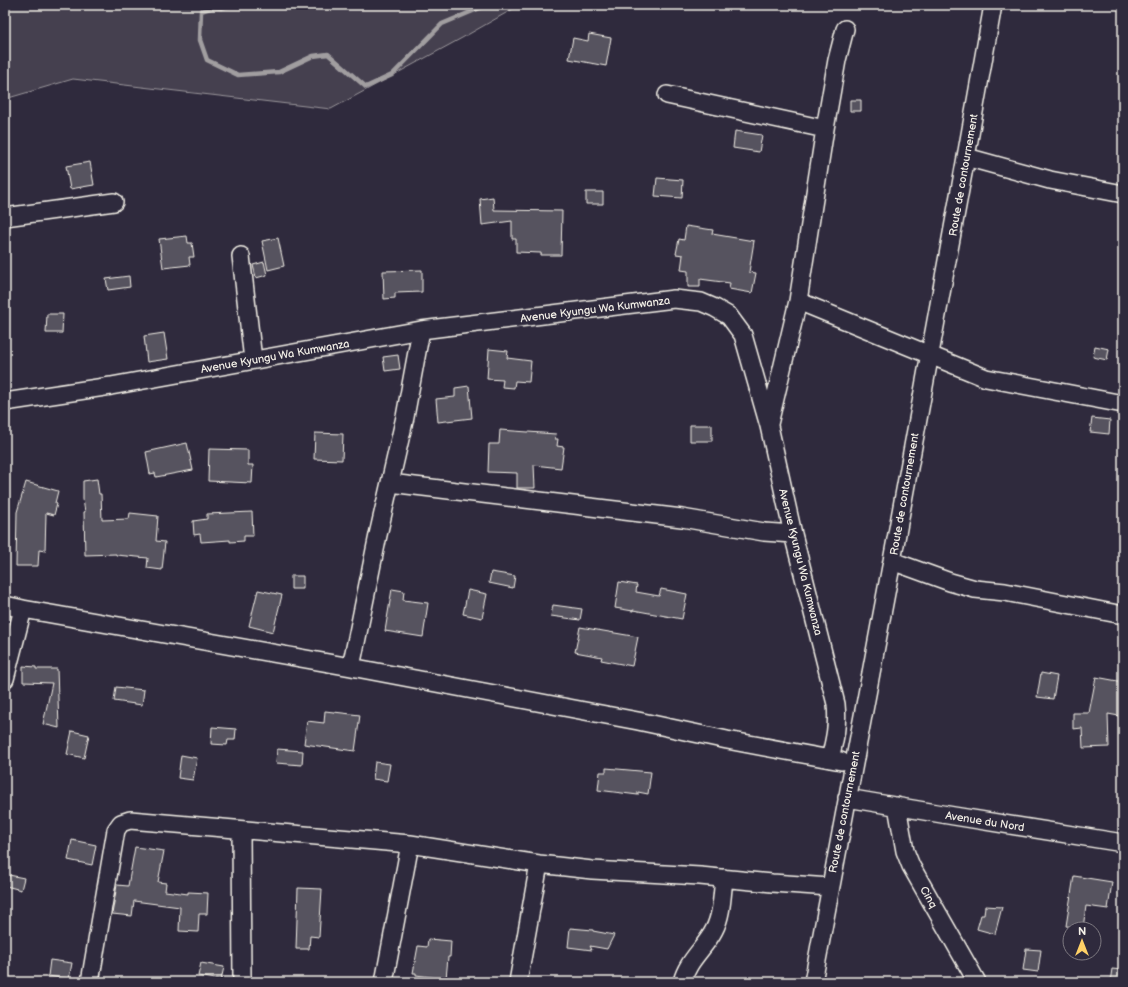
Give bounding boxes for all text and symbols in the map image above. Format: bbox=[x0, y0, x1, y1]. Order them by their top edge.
street label: Route de contournement bbox=[946, 112, 981, 237]
street label: Avenue Kyungu Wa Kumwanza bbox=[519, 294, 671, 325]
street label: Avenue Kyungu Wa Kumwanza bbox=[200, 337, 350, 376]
street label: Route de contournement bbox=[887, 431, 922, 556]
street label: Avenue Kyungu Wa Kumwanza bbox=[776, 487, 825, 637]
street label: Route de contournement bbox=[826, 749, 863, 874]
street label: Avenue du Nord bbox=[944, 809, 1025, 834]
street label: Cinq bbox=[917, 884, 940, 910]
north arrow bbox=[1062, 921, 1102, 961]
text: N bbox=[1078, 925, 1086, 938]

